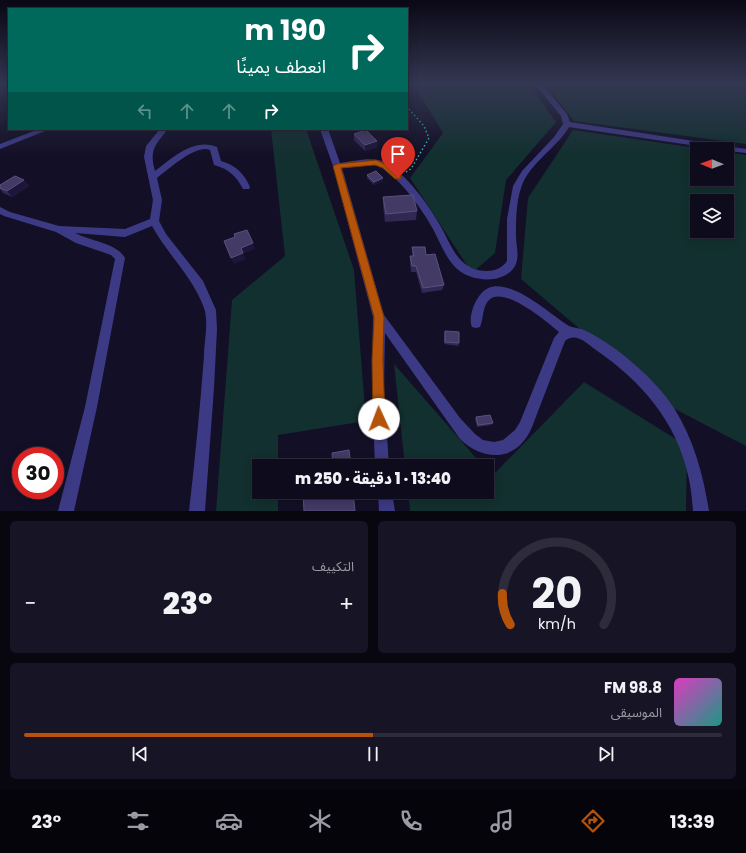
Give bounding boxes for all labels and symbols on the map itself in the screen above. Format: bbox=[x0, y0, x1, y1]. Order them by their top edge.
pin bbox=[381, 137, 415, 178]
north arrow bbox=[690, 142, 734, 186]
position arrow bbox=[358, 398, 400, 440]
speed limit sign: 30 bbox=[12, 447, 64, 499]

